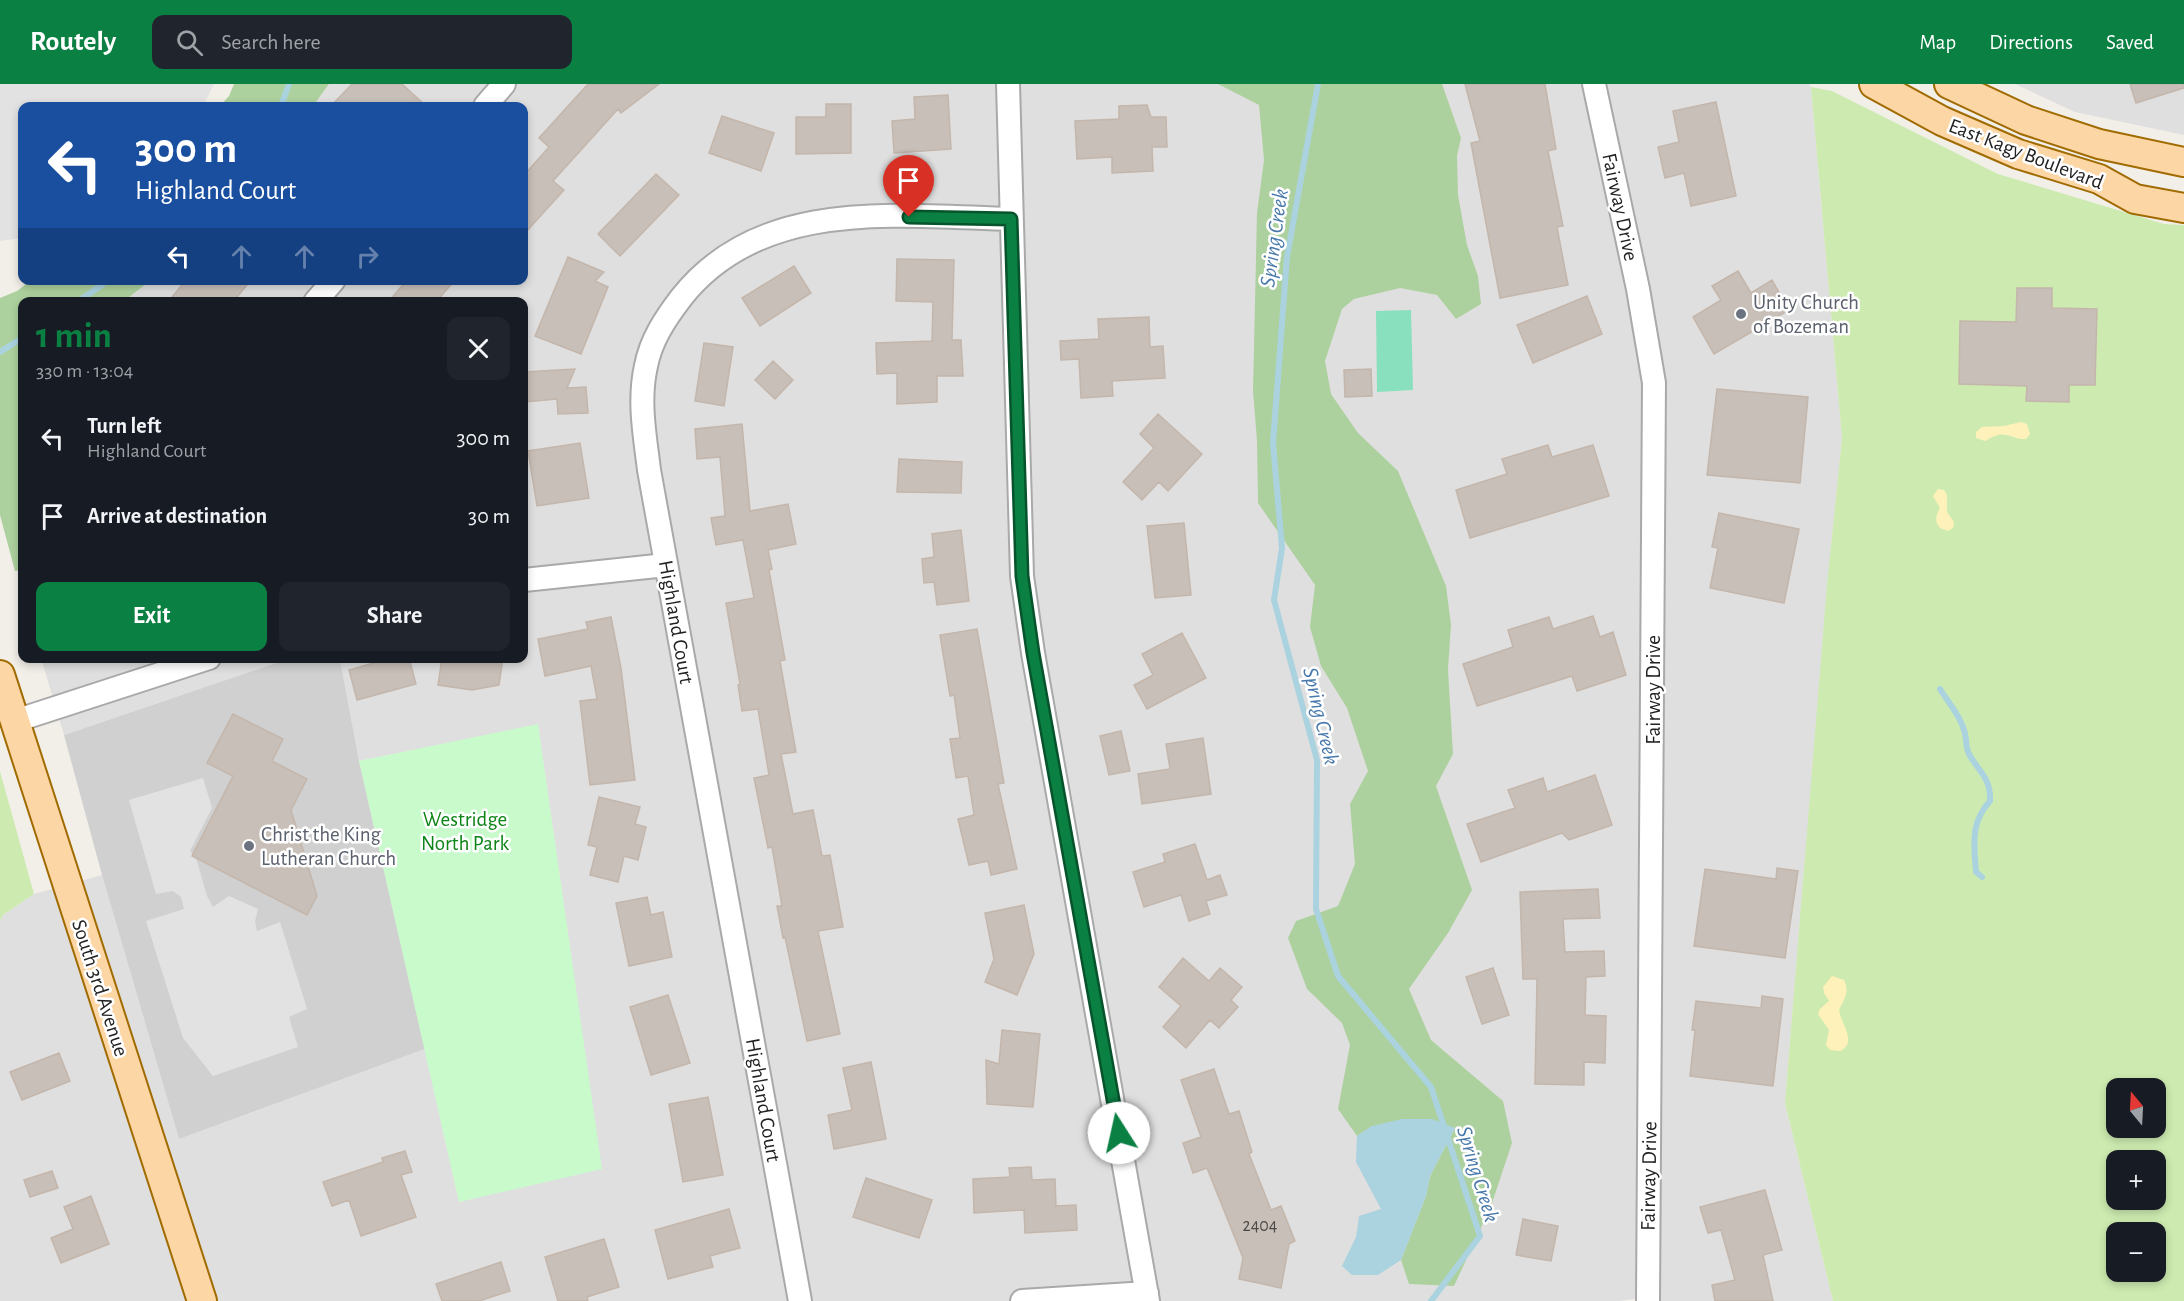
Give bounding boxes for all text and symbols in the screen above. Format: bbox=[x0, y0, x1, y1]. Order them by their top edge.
search box bbox=[152, 15, 572, 69]
icon: search bbox=[173, 26, 206, 59]
text: Routely bbox=[30, 28, 116, 56]
text: Search here bbox=[221, 31, 321, 53]
text: Map bbox=[1920, 32, 1956, 53]
text: Directions bbox=[1989, 32, 2073, 53]
text: Saved bbox=[2106, 32, 2154, 53]
street label: East Kagy Boulevard bbox=[1946, 115, 2106, 193]
icon: left bbox=[36, 126, 114, 204]
text: 300 m bbox=[135, 128, 237, 170]
street label: Fairway Drive bbox=[1598, 151, 1642, 263]
pin bbox=[883, 155, 934, 217]
icon: arrive bbox=[892, 164, 925, 197]
text: Highland Court bbox=[135, 177, 296, 204]
water label: Spring Creek bbox=[1256, 187, 1293, 289]
icon: left bbox=[162, 240, 195, 273]
icon: ahead bbox=[225, 240, 258, 273]
icon: ahead bbox=[288, 240, 321, 273]
icon: right bbox=[351, 240, 384, 273]
place label: Unity Church of Bozeman bbox=[1753, 292, 1859, 337]
marker: Unity Church of Bozeman bbox=[1734, 307, 1748, 321]
button: close bbox=[447, 317, 510, 380]
text: 1 min bbox=[36, 318, 112, 354]
text: 330 m · 13:04 bbox=[36, 361, 133, 381]
text: Turn left bbox=[87, 415, 161, 437]
icon: left bbox=[36, 422, 69, 455]
text: 300 m bbox=[456, 427, 510, 449]
text: Highland Court bbox=[87, 441, 206, 461]
icon: arrive bbox=[36, 500, 69, 533]
text: Arrive at destination bbox=[87, 505, 267, 527]
text: 30 m bbox=[468, 505, 510, 527]
street label: Highland Court bbox=[655, 559, 697, 686]
button: Exit bbox=[36, 582, 267, 651]
button: Share bbox=[279, 582, 510, 651]
street label: Fairway Drive bbox=[1643, 635, 1664, 745]
water label: Spring Creek bbox=[1298, 665, 1343, 767]
park label: Westridge North Park bbox=[421, 809, 509, 854]
place label: Christ the King Lutheran Church bbox=[261, 824, 396, 869]
marker: Christ the King Lutheran Church bbox=[242, 839, 256, 853]
street label: South 3rd Avenue bbox=[68, 917, 132, 1059]
street label: Highland Court bbox=[742, 1037, 784, 1164]
north arrow bbox=[2106, 1078, 2166, 1138]
map controls bbox=[2106, 1078, 2166, 1282]
position arrow bbox=[1087, 1101, 1151, 1165]
street label: Fairway Drive bbox=[1638, 1121, 1660, 1231]
water label: Spring Creek bbox=[1452, 1123, 1503, 1225]
button: + bbox=[2106, 1150, 2166, 1210]
house number: 2404 bbox=[1242, 1217, 1278, 1235]
button: − bbox=[2106, 1222, 2166, 1282]

